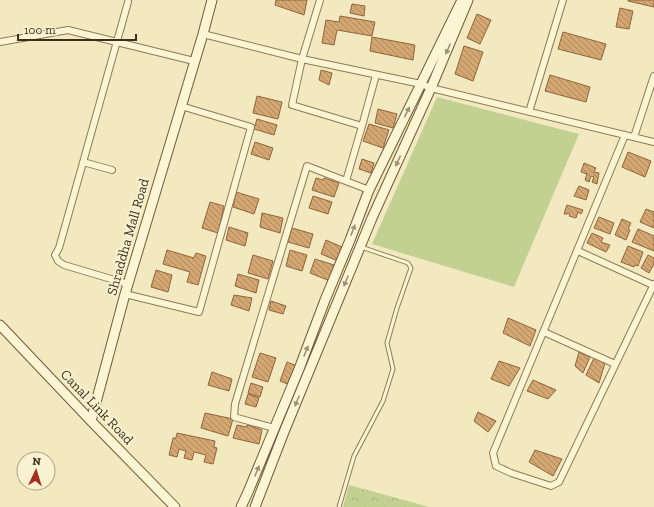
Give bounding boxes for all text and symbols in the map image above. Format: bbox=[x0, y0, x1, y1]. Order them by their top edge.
scale bar bbox=[18, 16, 136, 42]
text: 100 m bbox=[24, 23, 56, 37]
one-way arrow bbox=[444, 43, 450, 55]
one-way arrow bbox=[404, 106, 411, 118]
one-way arrow bbox=[395, 156, 401, 167]
street label: Shraddha Mall Road bbox=[103, 176, 153, 297]
one-way arrow bbox=[351, 224, 357, 236]
one-way arrow bbox=[343, 275, 349, 287]
one-way arrow bbox=[303, 344, 309, 356]
street label: Canal Link Road bbox=[57, 366, 137, 448]
one-way arrow bbox=[294, 395, 300, 407]
north arrow bbox=[16, 451, 56, 491]
text: N bbox=[32, 455, 42, 468]
one-way arrow bbox=[254, 465, 260, 477]

